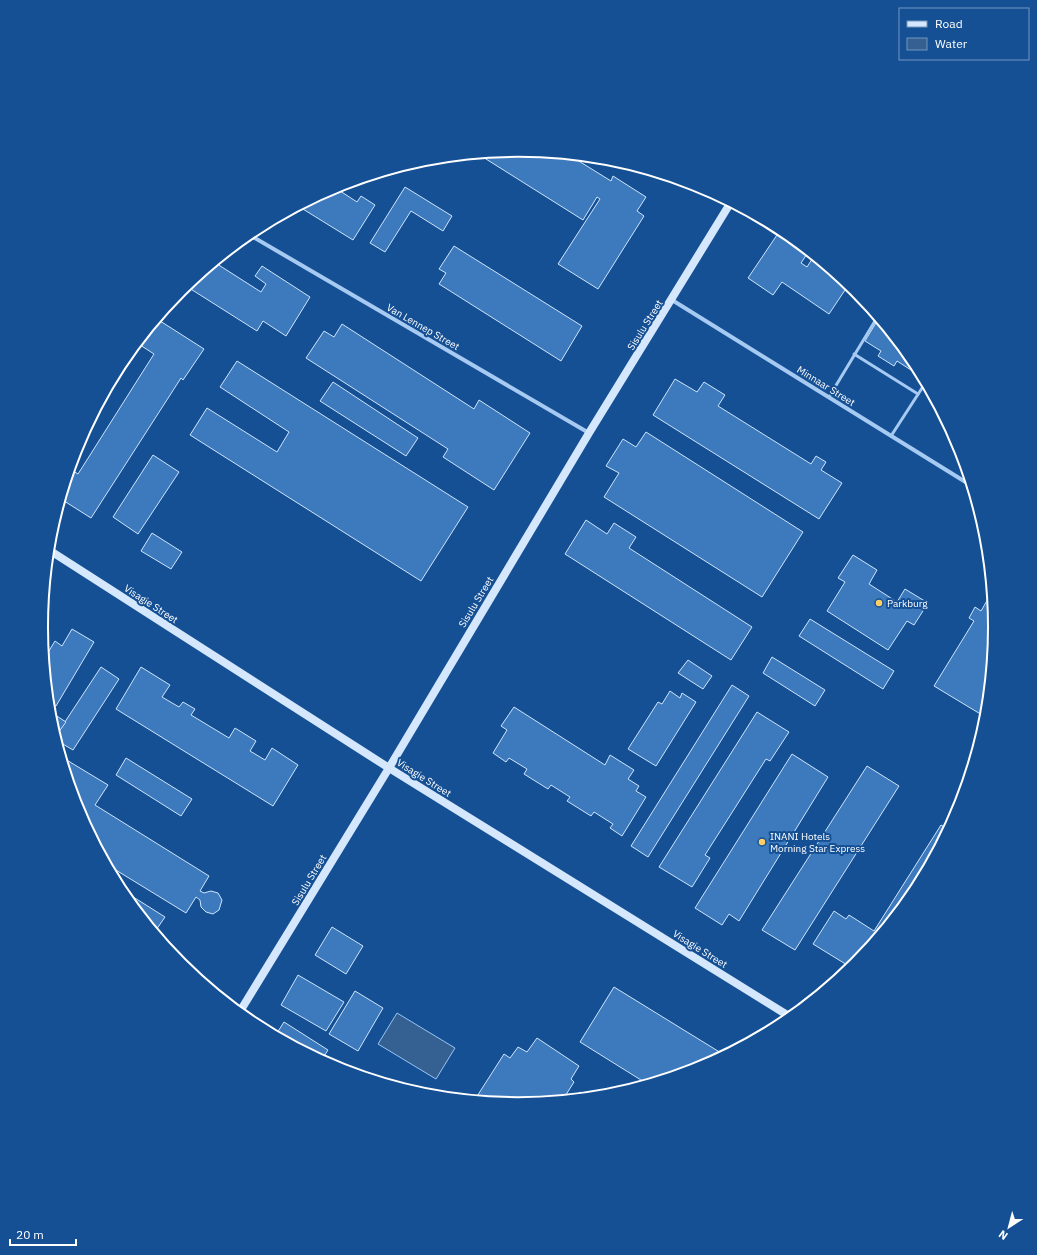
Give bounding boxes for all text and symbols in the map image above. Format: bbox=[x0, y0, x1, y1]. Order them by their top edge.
legend bbox=[899, 8, 1029, 60]
text: Road bbox=[935, 16, 963, 31]
text: Water bbox=[935, 36, 968, 51]
street label: Sisulu Street bbox=[624, 297, 666, 353]
street label: Van Lennep Street bbox=[384, 301, 462, 353]
street label: Minnaar Street bbox=[795, 363, 858, 409]
street label: Sisulu Street bbox=[456, 574, 497, 630]
street label: Visagie Street bbox=[122, 582, 181, 627]
place label: Parkburg bbox=[887, 597, 928, 610]
marker: Parkburg bbox=[874, 598, 884, 608]
street label: Visagie Street bbox=[394, 756, 454, 800]
place label: INANI Hotels Morning Star Express bbox=[770, 830, 865, 855]
marker: INANI Hotels Morning Star Express bbox=[757, 837, 767, 847]
street label: Sisulu Street bbox=[289, 852, 330, 908]
street label: Visagie Street bbox=[670, 927, 730, 971]
north arrow bbox=[989, 1207, 1029, 1247]
scale bar bbox=[10, 1221, 76, 1247]
text: 20 m bbox=[16, 1227, 44, 1242]
text: N bbox=[996, 1227, 1010, 1243]

